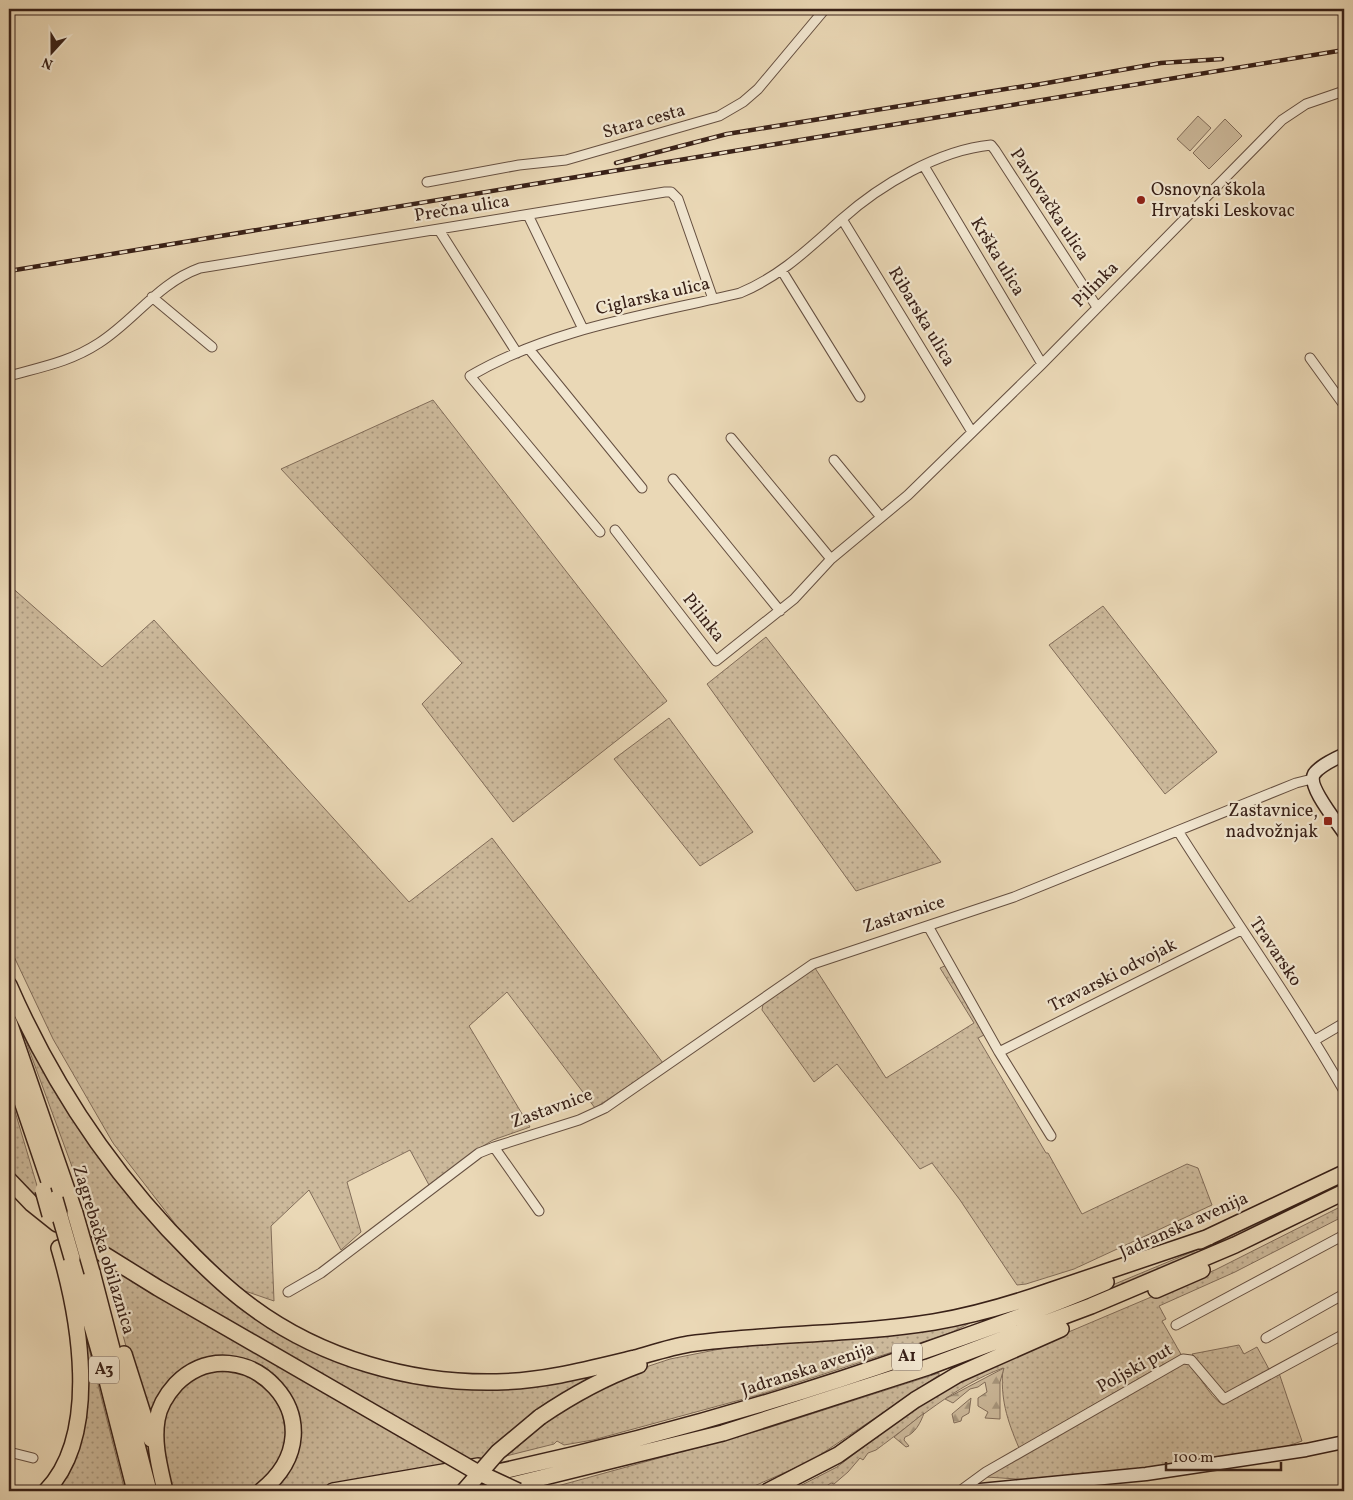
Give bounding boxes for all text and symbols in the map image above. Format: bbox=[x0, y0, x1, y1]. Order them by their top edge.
north arrow bbox=[28, 28, 78, 78]
text: N bbox=[40, 52, 56, 73]
street label: Stara cesta bbox=[600, 98, 688, 146]
street label: Pavlovačka ulica bbox=[1003, 144, 1095, 266]
place label: Osnovna škola Hrvatski Leskovac bbox=[1151, 178, 1295, 224]
street label: Prečna ulica bbox=[413, 189, 511, 229]
marker: Osnovna škola Hrvatski Leskovac bbox=[1135, 194, 1147, 206]
street label: Krška ulica bbox=[964, 213, 1030, 301]
street label: Pilinka bbox=[1067, 256, 1125, 314]
street label: Ribarska ulica bbox=[881, 263, 961, 372]
street label: Ciglarska ulica bbox=[594, 272, 712, 322]
street label: Pilinka bbox=[676, 588, 730, 648]
place label: Zastavnice, nadvožnjak bbox=[1226, 799, 1318, 845]
marker: Zastavnice, nadvožnjak bbox=[1322, 815, 1334, 827]
street label: Zastavnice bbox=[860, 890, 948, 940]
street label: Travarsko bbox=[1243, 912, 1307, 992]
street label: Travarski odvojak bbox=[1045, 933, 1182, 1019]
street label: Zastavnice bbox=[508, 1083, 596, 1135]
street label: Zagrebačka obilaznica bbox=[65, 1162, 141, 1338]
street label: Jadranska avenija bbox=[1116, 1186, 1252, 1266]
street label: Jadranska avenija bbox=[738, 1337, 878, 1403]
street label: Poljski put bbox=[1093, 1338, 1177, 1400]
road number: A1 bbox=[892, 1344, 922, 1370]
road number: A3 bbox=[89, 1356, 119, 1384]
scale bar bbox=[1166, 1440, 1280, 1472]
text: 100 m bbox=[1173, 1448, 1213, 1469]

